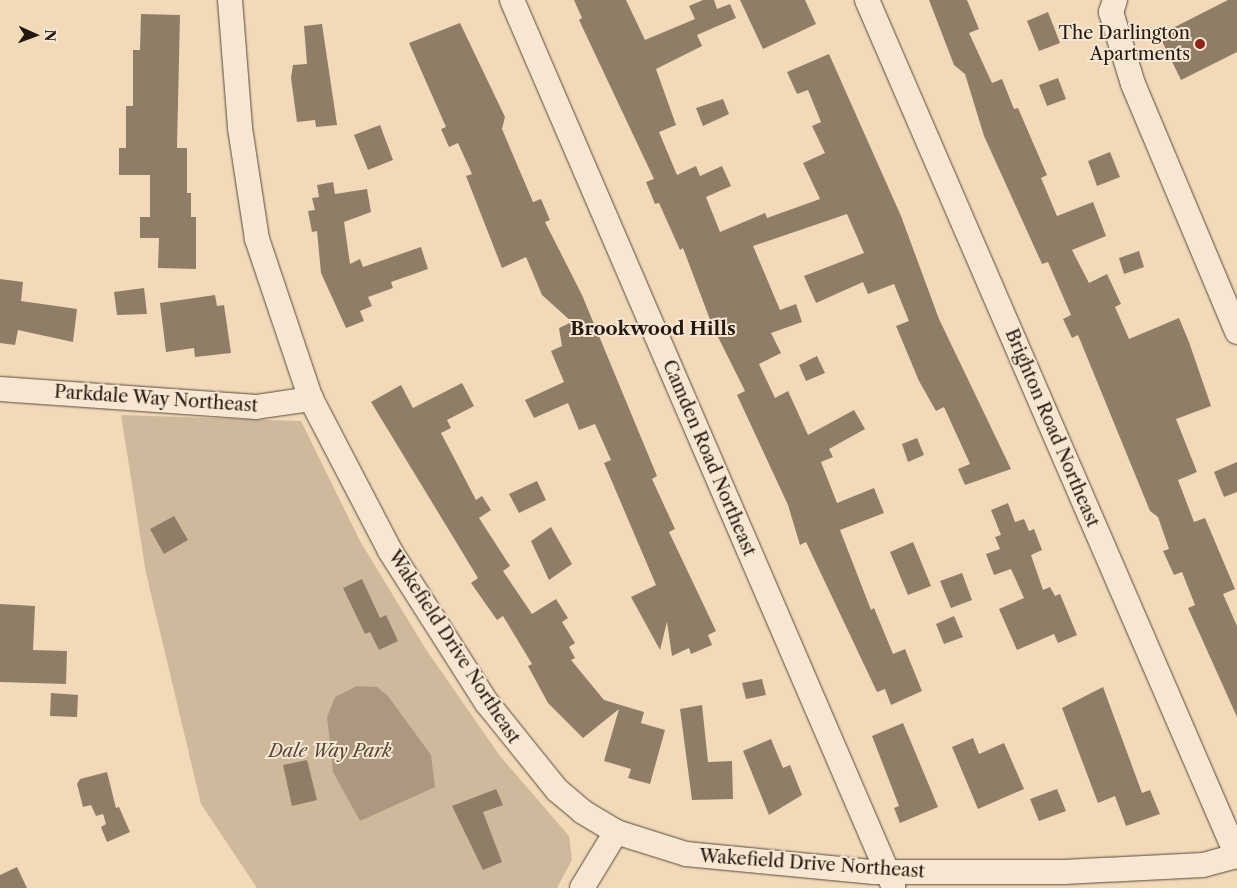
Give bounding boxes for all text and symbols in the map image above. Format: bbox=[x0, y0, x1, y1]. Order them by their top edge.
north arrow bbox=[10, 10, 60, 60]
place label: The Darlington Apartments bbox=[1058, 23, 1190, 66]
text: N bbox=[41, 29, 59, 42]
marker: The Darlington Apartments bbox=[1194, 38, 1206, 50]
district label: Brookwood Hills bbox=[570, 318, 736, 340]
street label: Brighton Road Northeast bbox=[1000, 326, 1104, 530]
street label: Camden Road Northeast bbox=[658, 357, 760, 559]
street label: Parkdale Way Northeast bbox=[53, 381, 259, 417]
street label: Wakefield Drive Northeast bbox=[383, 546, 525, 748]
park label: Dale Way Park bbox=[268, 740, 392, 762]
street label: Wakefield Drive Northeast bbox=[699, 845, 925, 883]

